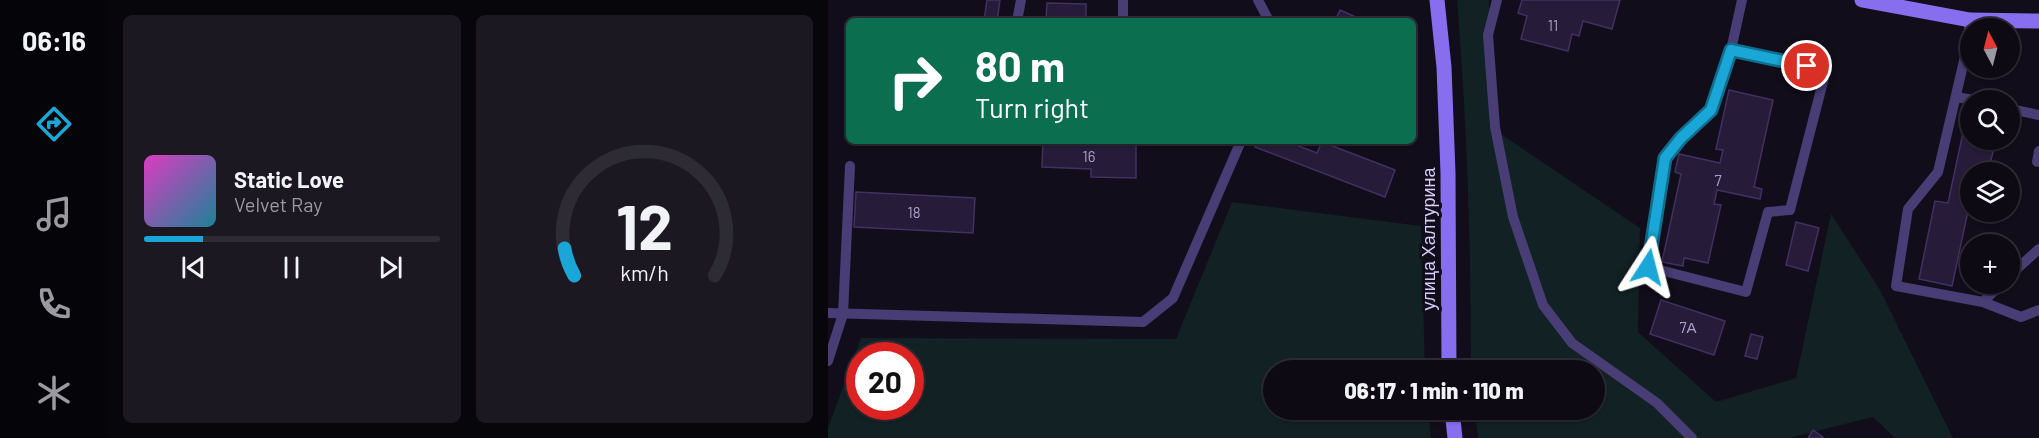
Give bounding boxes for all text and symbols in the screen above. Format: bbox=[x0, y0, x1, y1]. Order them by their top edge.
house number: 11 bbox=[1548, 16, 1558, 34]
north arrow bbox=[1960, 18, 2020, 78]
map controls bbox=[1960, 18, 2020, 294]
text: 06:16 bbox=[22, 24, 86, 56]
text: 80 m bbox=[975, 40, 1065, 90]
pin bbox=[1781, 40, 1832, 91]
icon: right bbox=[876, 42, 954, 120]
icon: arrive bbox=[1790, 49, 1823, 82]
button: search bbox=[1960, 90, 2020, 150]
text: Turn right bbox=[975, 91, 1089, 123]
icon: directions bbox=[33, 103, 75, 145]
house number: 16 bbox=[1083, 147, 1095, 165]
button: layers bbox=[1960, 162, 2020, 222]
text: Static Love bbox=[234, 166, 344, 192]
street label: улица Халтурина bbox=[1417, 167, 1439, 310]
house number: 7 bbox=[1714, 171, 1722, 189]
text: 12 bbox=[616, 188, 673, 262]
text: Velvet Ray bbox=[234, 192, 323, 216]
icon: music bbox=[33, 193, 75, 235]
house number: 18 bbox=[907, 203, 921, 221]
button: + bbox=[1960, 234, 2020, 294]
position arrow bbox=[1616, 235, 1680, 299]
icon: previous bbox=[177, 251, 210, 284]
icon: pause bbox=[275, 251, 308, 284]
icon: next bbox=[374, 251, 407, 284]
text: km/h bbox=[620, 260, 669, 285]
icon: phone bbox=[33, 283, 75, 325]
house number: 7А bbox=[1679, 318, 1697, 336]
speed limit sign: 20 bbox=[846, 342, 924, 420]
icon: climate bbox=[33, 372, 75, 414]
text: 06:17 · 1 min · 110 m bbox=[1344, 377, 1524, 403]

